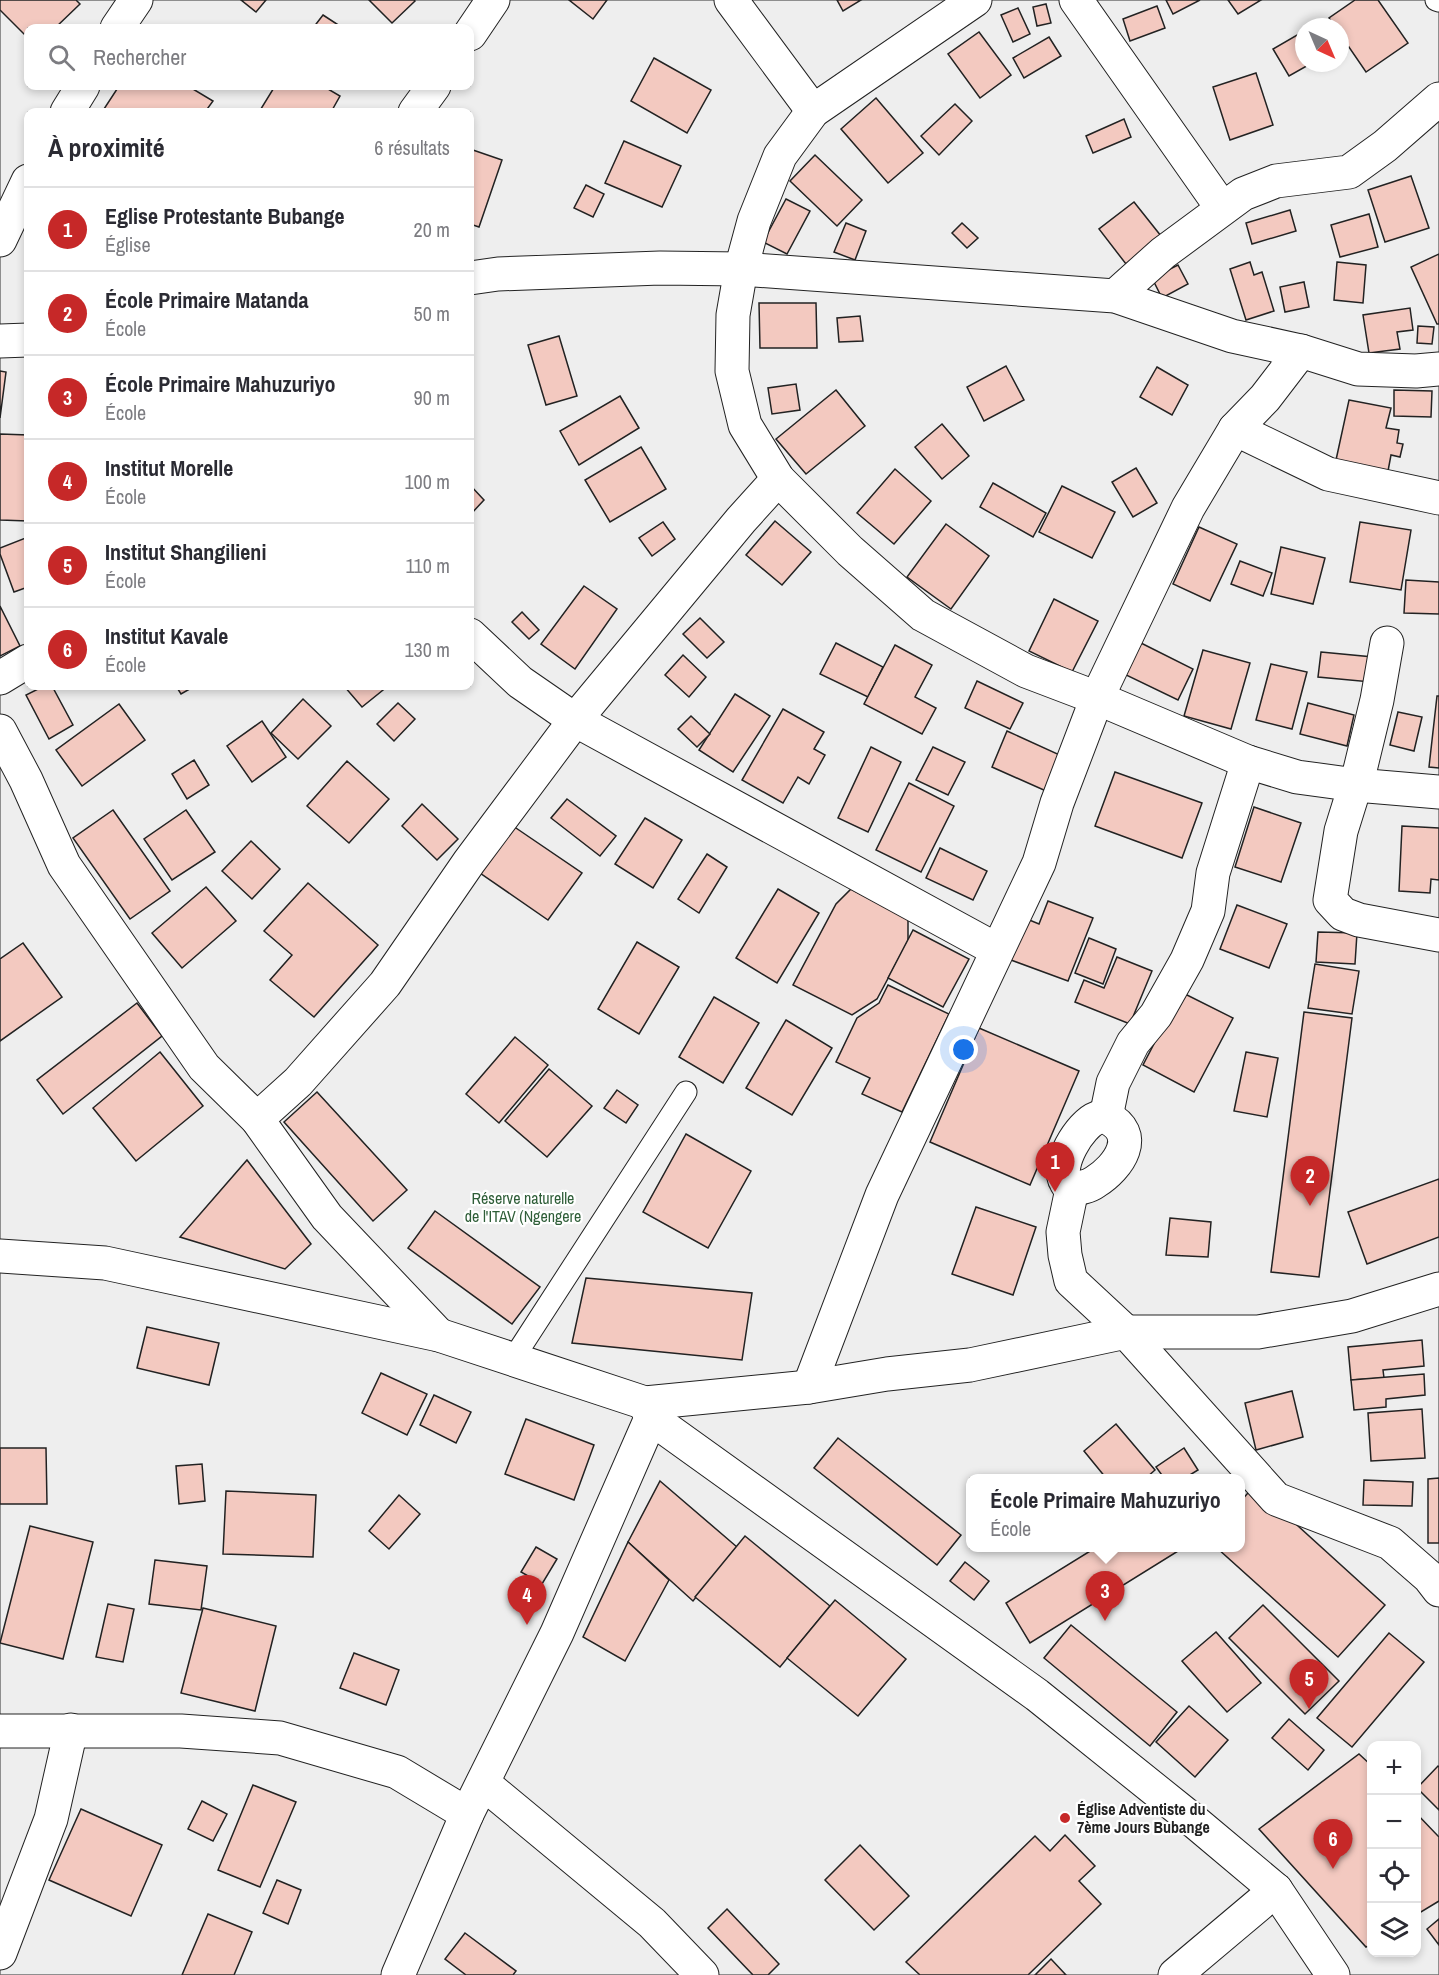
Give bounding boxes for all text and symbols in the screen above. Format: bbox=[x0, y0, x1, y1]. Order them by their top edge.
north arrow bbox=[1295, 18, 1349, 72]
search box bbox=[24, 24, 474, 90]
icon: search bbox=[45, 41, 78, 74]
text: Rechercher bbox=[93, 42, 186, 72]
text: À proximité bbox=[48, 130, 165, 165]
text: 6 résultats bbox=[374, 134, 450, 161]
text: Eglise Protestante Bubange bbox=[105, 201, 345, 231]
text: 1 bbox=[63, 216, 72, 243]
text: 20 m bbox=[414, 216, 450, 243]
text: Église bbox=[105, 231, 151, 258]
text: École Primaire Matanda bbox=[105, 285, 309, 315]
text: 2 bbox=[63, 300, 72, 327]
text: 50 m bbox=[414, 300, 450, 327]
text: École bbox=[105, 315, 146, 342]
text: École Primaire Mahuzuriyo bbox=[105, 369, 336, 399]
text: 3 bbox=[63, 384, 72, 411]
text: 90 m bbox=[414, 384, 450, 411]
text: École bbox=[105, 399, 146, 426]
text: Institut Morelle bbox=[105, 453, 233, 483]
text: 4 bbox=[63, 468, 72, 495]
text: 100 m bbox=[404, 468, 450, 495]
text: École bbox=[105, 483, 146, 510]
text: Institut Shangilieni bbox=[105, 537, 266, 567]
text: 5 bbox=[63, 552, 72, 579]
text: 110 m bbox=[406, 552, 450, 579]
text: École bbox=[105, 567, 146, 594]
text: Institut Kavale bbox=[105, 621, 228, 651]
text: 6 bbox=[63, 636, 72, 663]
text: 130 m bbox=[404, 636, 450, 663]
text: École bbox=[105, 651, 146, 678]
your location bbox=[949, 1035, 978, 1064]
pin: 1 bbox=[1036, 1142, 1074, 1192]
pin: 2 bbox=[1290, 1156, 1330, 1206]
park label: Réserve naturelle de l'ITAV (Ngengere bbox=[465, 1187, 581, 1227]
popup bbox=[966, 1474, 1245, 1552]
text: École Primaire Mahuzuriyo bbox=[990, 1485, 1221, 1515]
text: École bbox=[990, 1515, 1031, 1542]
pin: 3 bbox=[1086, 1572, 1124, 1621]
pin: 4 bbox=[508, 1576, 546, 1625]
pin: 5 bbox=[1290, 1660, 1328, 1709]
map controls bbox=[1367, 1741, 1421, 1957]
button: + bbox=[1367, 1741, 1421, 1795]
button: − bbox=[1367, 1795, 1421, 1849]
place label: Église Adventiste du 7ème Jours Bubange bbox=[1077, 1798, 1210, 1838]
marker: Église Adventiste du 7ème Jours Bubange bbox=[1058, 1811, 1072, 1825]
pin: 6 bbox=[1314, 1820, 1352, 1869]
button: locate bbox=[1367, 1849, 1421, 1903]
button: layers bbox=[1367, 1903, 1421, 1957]

